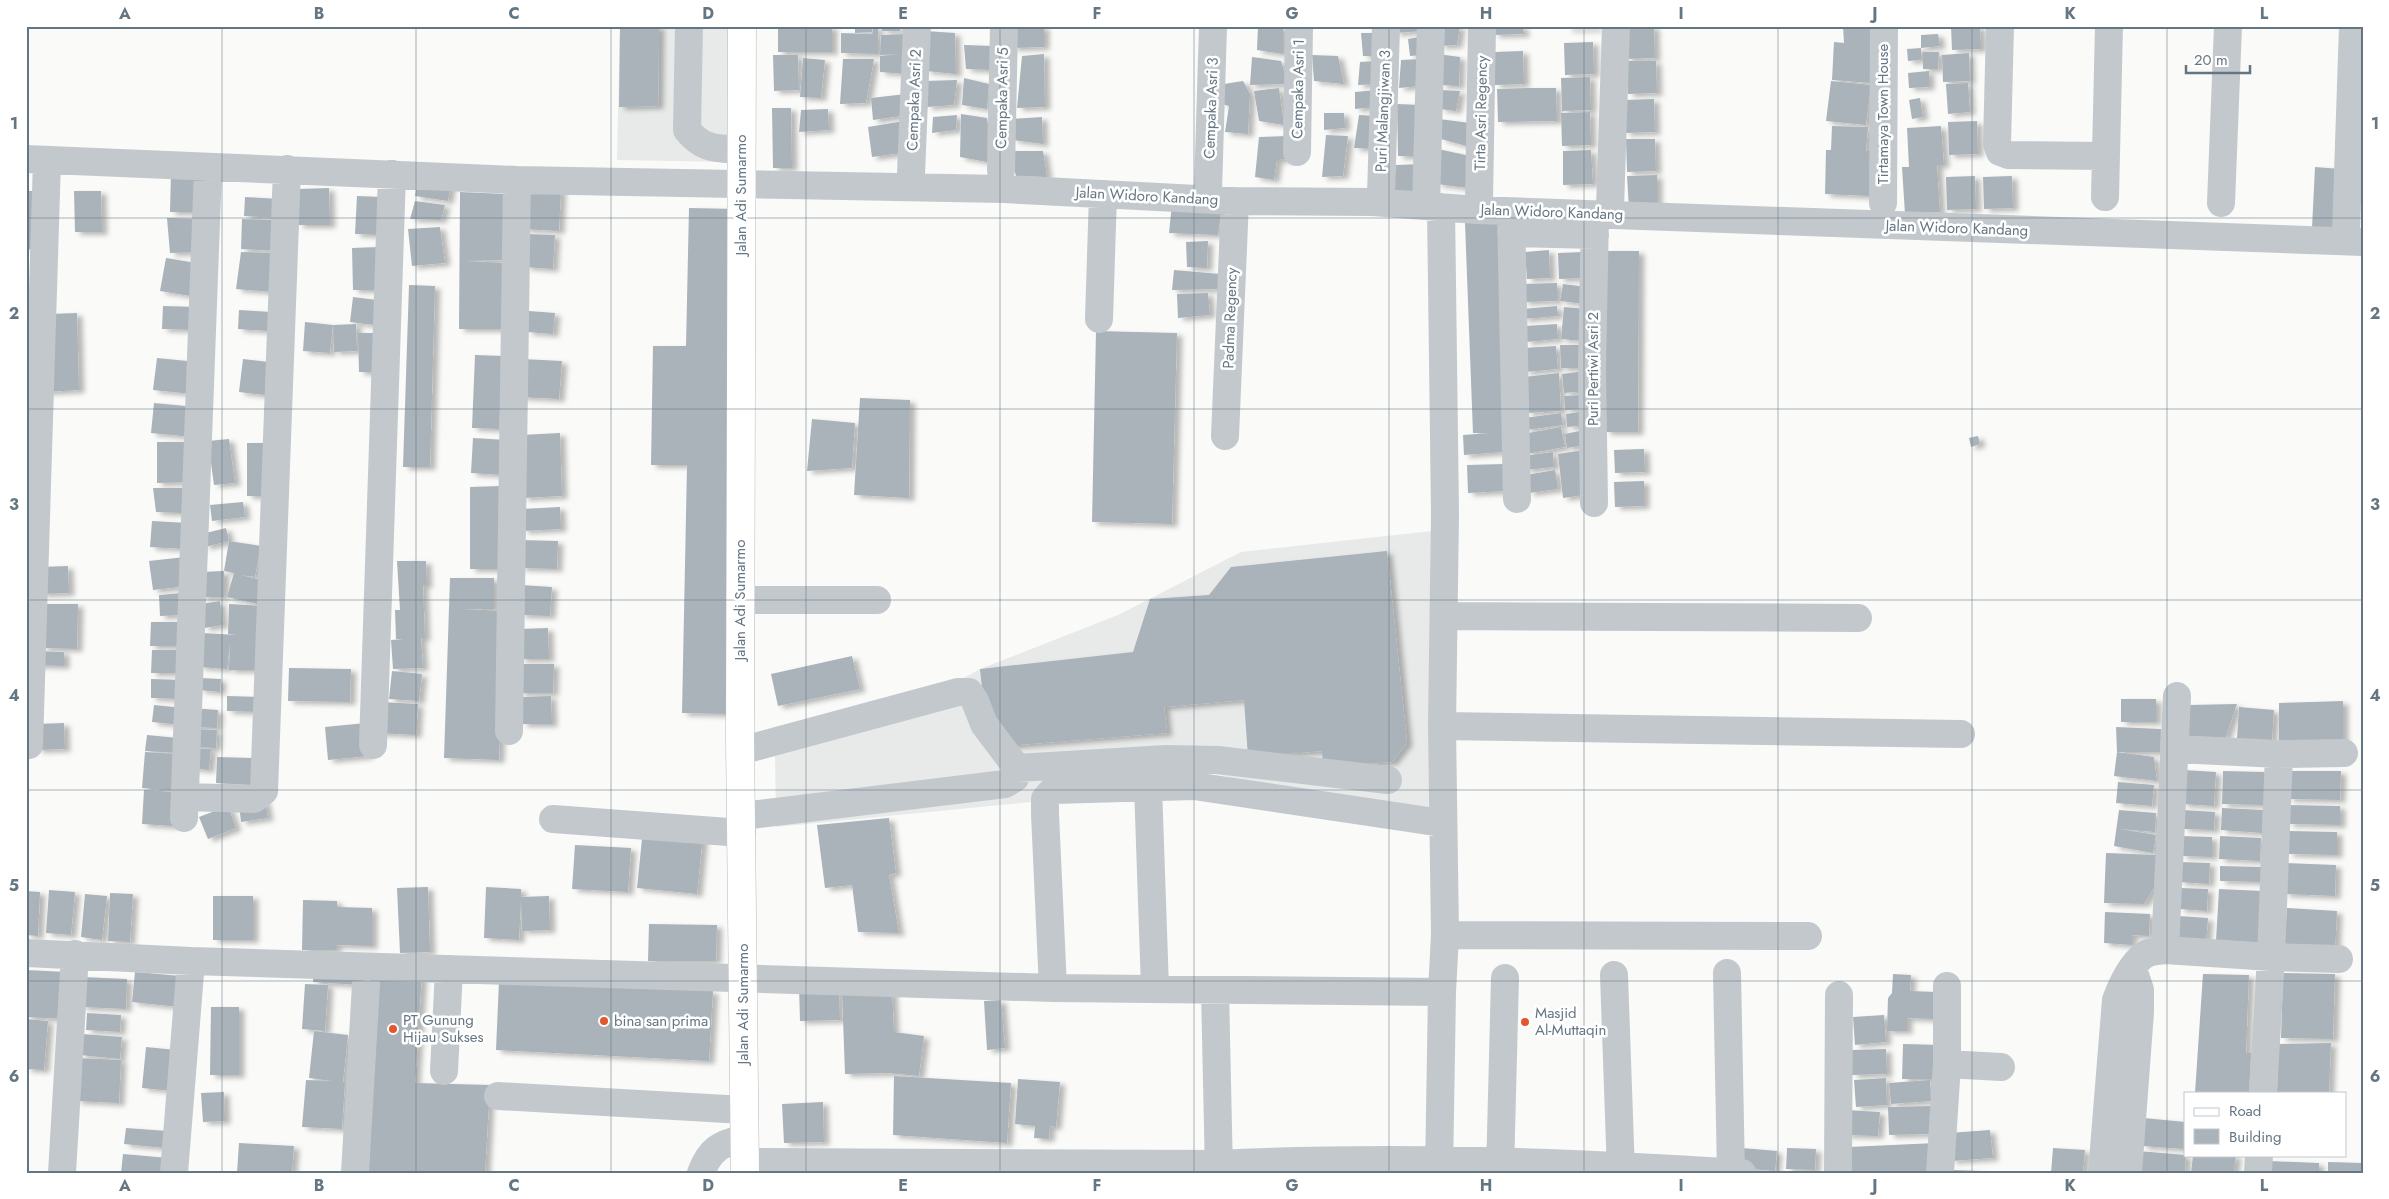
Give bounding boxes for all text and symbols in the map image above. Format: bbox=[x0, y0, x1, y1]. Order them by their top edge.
text: A bbox=[118, 2, 131, 25]
text: B bbox=[314, 2, 324, 25]
text: C bbox=[508, 2, 520, 25]
text: D bbox=[702, 2, 714, 25]
text: E bbox=[898, 2, 908, 25]
text: F bbox=[1093, 2, 1101, 25]
text: G bbox=[1285, 2, 1299, 25]
text: H bbox=[1480, 2, 1492, 25]
text: I bbox=[1678, 2, 1684, 25]
text: J bbox=[1869, 2, 1878, 25]
text: K bbox=[2064, 2, 2076, 25]
text: L bbox=[2260, 2, 2269, 25]
street label: Cempaka Asri 1 bbox=[1286, 39, 1310, 139]
scale bar bbox=[2186, 42, 2250, 74]
street label: Tirtamaya Town House bbox=[1872, 43, 1894, 184]
street label: Cempaka Asri 5 bbox=[990, 47, 1014, 149]
street label: Cempaka Asri 2 bbox=[901, 49, 927, 151]
street label: Puri Malangjiwan 3 bbox=[1370, 49, 1396, 173]
text: 20 m bbox=[2194, 49, 2228, 71]
street label: Tirta Asri Regency bbox=[1469, 55, 1493, 171]
street label: Cempaka Asri 3 bbox=[1198, 57, 1224, 159]
text: 1 bbox=[10, 112, 18, 135]
text: 1 bbox=[2371, 112, 2379, 135]
street label: Jalan Adi Sumarmo bbox=[730, 135, 752, 257]
street label: Jalan Widoro Kandang bbox=[1073, 181, 1219, 211]
street label: Jalan Widoro Kandang bbox=[1478, 198, 1624, 225]
street label: Jalan Widoro Kandang bbox=[1883, 214, 2029, 241]
street label: Padma Regency bbox=[1217, 267, 1243, 369]
text: 2 bbox=[9, 302, 19, 325]
text: 2 bbox=[2370, 302, 2380, 325]
street label: Puri Pertiwi Asri 2 bbox=[1582, 312, 1604, 426]
text: 3 bbox=[9, 493, 19, 516]
text: 3 bbox=[2370, 493, 2380, 516]
street label: Jalan Adi Sumarmo bbox=[729, 540, 751, 662]
text: 4 bbox=[8, 684, 20, 707]
text: 4 bbox=[2369, 684, 2381, 707]
text: 5 bbox=[9, 874, 19, 897]
text: 5 bbox=[2370, 874, 2380, 897]
street label: Jalan Adi Sumarmo bbox=[732, 944, 754, 1066]
place label: Masjid Al-Muttaqin bbox=[1535, 1002, 1606, 1041]
place label: PT Gunung Hijau Sukses bbox=[403, 1009, 483, 1048]
place label: bina san prima bbox=[614, 1010, 708, 1032]
marker: bina san prima bbox=[598, 1015, 610, 1027]
marker: Masjid Al-Muttaqin bbox=[1519, 1016, 1531, 1028]
marker: PT Gunung Hijau Sukses bbox=[387, 1023, 399, 1035]
text: 6 bbox=[9, 1065, 19, 1088]
text: 6 bbox=[2370, 1065, 2380, 1088]
legend bbox=[2184, 1092, 2346, 1156]
text: Road bbox=[2229, 1100, 2261, 1122]
text: Building bbox=[2229, 1126, 2281, 1148]
text: A bbox=[118, 1174, 131, 1197]
text: B bbox=[314, 1174, 324, 1197]
text: C bbox=[508, 1174, 520, 1197]
text: D bbox=[702, 1174, 714, 1197]
text: E bbox=[898, 1174, 908, 1197]
text: F bbox=[1093, 1174, 1101, 1197]
text: G bbox=[1285, 1174, 1299, 1197]
text: H bbox=[1480, 1174, 1492, 1197]
text: I bbox=[1678, 1174, 1684, 1197]
text: J bbox=[1869, 1174, 1878, 1197]
text: K bbox=[2064, 1174, 2076, 1197]
text: L bbox=[2260, 1174, 2269, 1197]

